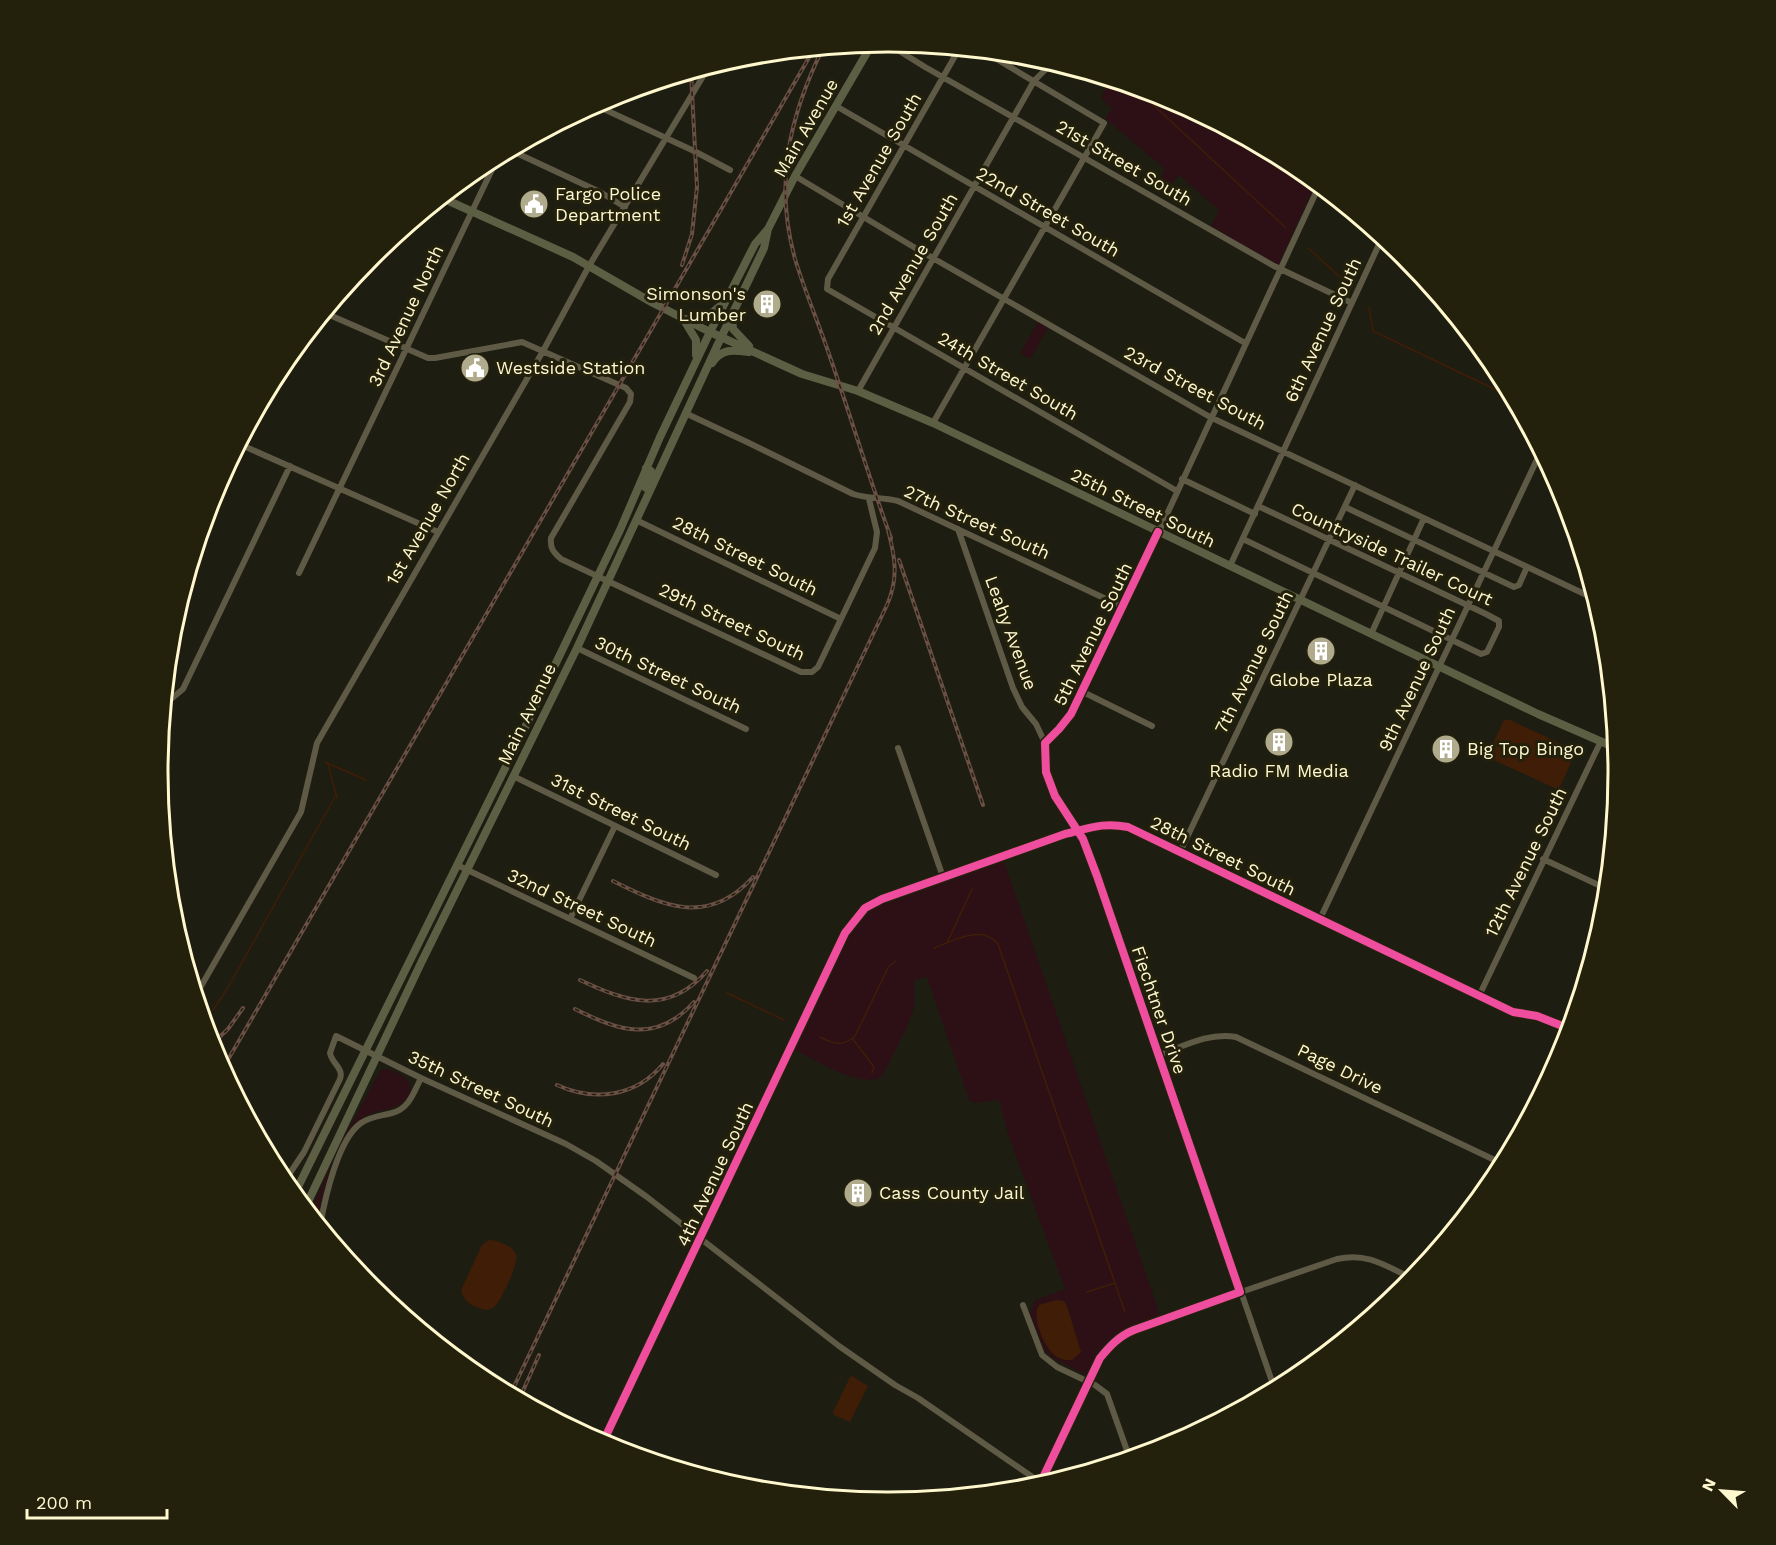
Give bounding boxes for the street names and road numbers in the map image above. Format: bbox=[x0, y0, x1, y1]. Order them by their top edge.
street label: Main Avenue bbox=[769, 75, 842, 181]
street label: 1st Avenue South bbox=[832, 89, 926, 231]
street label: 21st Street South bbox=[1053, 115, 1196, 210]
street label: 22nd Street South bbox=[973, 162, 1124, 261]
street label: 2nd Avenue South bbox=[863, 189, 962, 338]
street label: 3rd Avenue North bbox=[364, 242, 447, 390]
street label: 6th Avenue South bbox=[1280, 254, 1365, 405]
street label: 24th Street South bbox=[934, 327, 1082, 424]
street label: 23rd Street South bbox=[1121, 341, 1270, 434]
street label: 1st Avenue North bbox=[381, 449, 474, 588]
street label: 25th Street South bbox=[1067, 463, 1219, 552]
street label: 27th Street South bbox=[901, 480, 1053, 563]
street label: Countryside Trailer Court bbox=[1288, 498, 1497, 610]
street label: 28th Street South bbox=[669, 511, 821, 600]
street label: 5th Avenue South bbox=[1049, 559, 1136, 709]
street label: Leahy Avenue bbox=[981, 573, 1042, 693]
street label: 29th Street South bbox=[656, 578, 809, 665]
street label: 7th Avenue South bbox=[1210, 587, 1297, 737]
street label: 9th Avenue South bbox=[1374, 603, 1459, 754]
street label: 30th Street South bbox=[592, 631, 745, 718]
street label: Main Avenue bbox=[493, 660, 560, 768]
street label: 31st Street South bbox=[548, 769, 695, 855]
street label: 12th Avenue South bbox=[1480, 784, 1571, 940]
street label: 28th Street South bbox=[1147, 811, 1299, 900]
street label: 32nd Street South bbox=[504, 864, 660, 951]
street label: Fiechtner Drive bbox=[1128, 943, 1191, 1077]
street label: Page Drive bbox=[1294, 1039, 1386, 1098]
street label: 35th Street South bbox=[405, 1046, 557, 1132]
street label: 4th Avenue South bbox=[672, 1098, 757, 1249]

